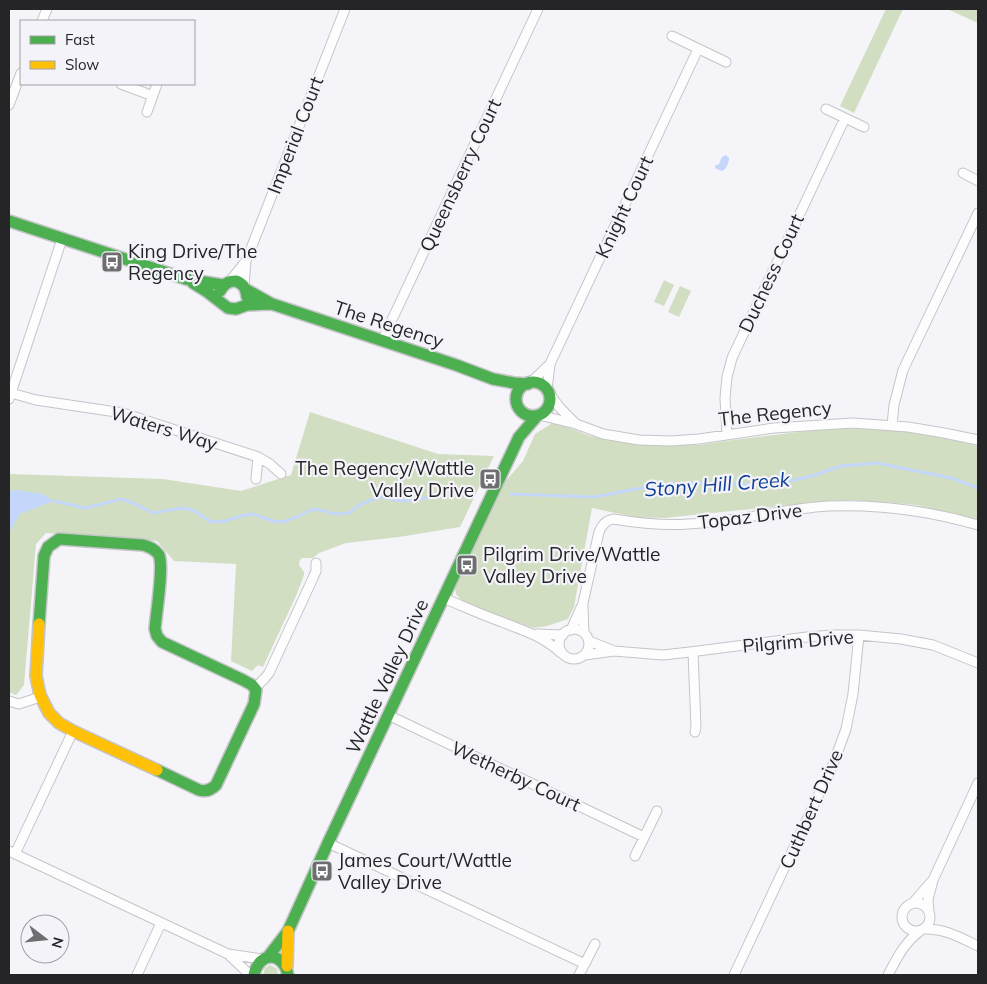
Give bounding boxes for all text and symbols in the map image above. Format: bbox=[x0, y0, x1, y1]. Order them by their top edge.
legend bbox=[20, 20, 195, 85]
text: Fast bbox=[65, 30, 95, 49]
text: Slow bbox=[65, 55, 99, 74]
street label: Imperial Court bbox=[262, 73, 329, 197]
street label: Queensberry Court bbox=[414, 94, 506, 255]
street label: Knight Court bbox=[590, 152, 658, 262]
street label: Duchess Court bbox=[733, 210, 809, 336]
place label: King Drive/The Regency bbox=[128, 239, 257, 285]
bus stop icon: King Drive/The Regency bbox=[100, 250, 124, 274]
street label: The Regency bbox=[331, 295, 447, 353]
street label: The Regency bbox=[717, 395, 833, 431]
street label: Waters Way bbox=[107, 400, 221, 456]
place label: The Regency/Wattle Valley Drive bbox=[295, 456, 474, 502]
water label: Stony Hill Creek bbox=[643, 466, 791, 502]
bus stop icon: The Regency/Wattle Valley Drive bbox=[478, 467, 502, 491]
street label: Topaz Drive bbox=[697, 498, 803, 534]
place label: Pilgrim Drive/Wattle Valley Drive bbox=[483, 542, 660, 588]
bus stop icon: Pilgrim Drive/Wattle Valley Drive bbox=[455, 553, 479, 577]
street label: Wattle Valley Drive bbox=[341, 595, 433, 757]
street label: Pilgrim Drive bbox=[741, 624, 855, 658]
street label: Wetherby Court bbox=[448, 736, 585, 817]
street label: Cuthbert Drive bbox=[774, 746, 848, 872]
place label: James Court/Wattle Valley Drive bbox=[338, 848, 512, 894]
bus stop icon: James Court/Wattle Valley Drive bbox=[310, 859, 334, 883]
north arrow bbox=[20, 914, 70, 964]
text: N bbox=[47, 935, 68, 950]

